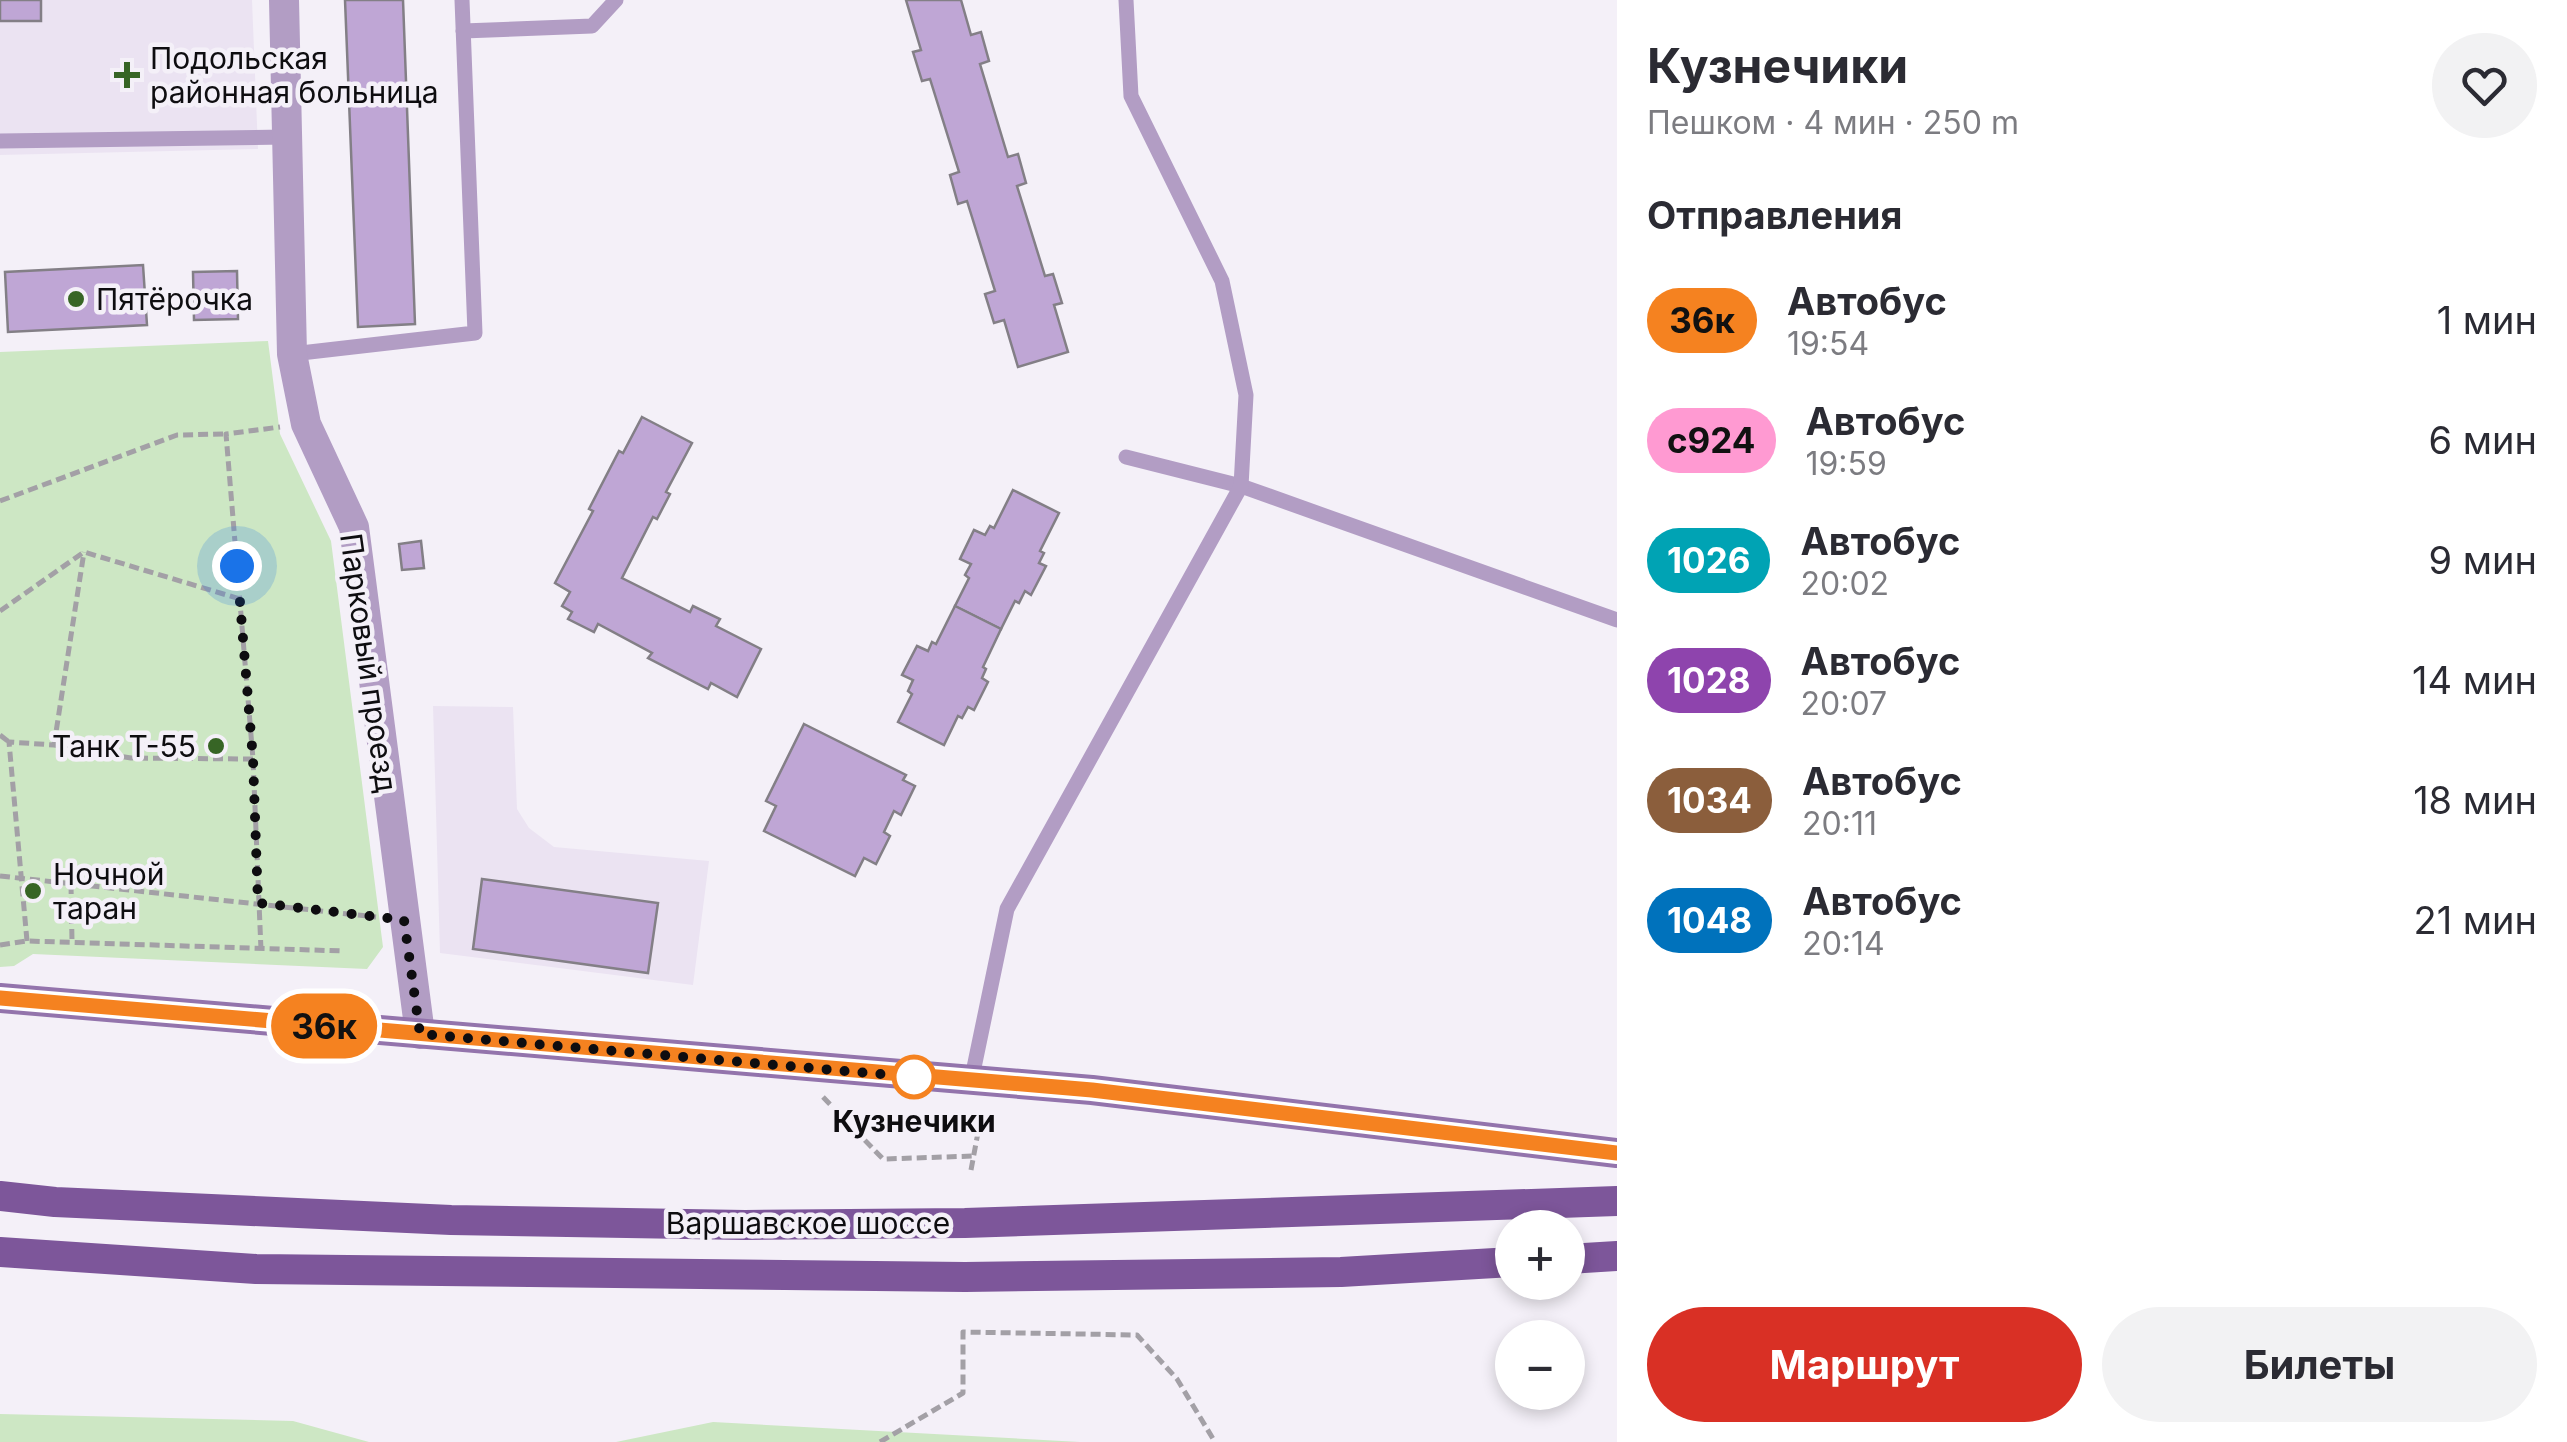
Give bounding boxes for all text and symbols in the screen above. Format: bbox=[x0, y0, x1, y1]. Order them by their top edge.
button: heart bbox=[2432, 33, 2537, 138]
text: Кузнечики bbox=[1647, 36, 1908, 95]
place label: Подольская районная больница bbox=[150, 40, 439, 110]
marker: Подольская районная больница bbox=[114, 62, 140, 88]
text: Пешком · 4 мин · 250 m bbox=[1647, 103, 2019, 142]
text: Отправления bbox=[1647, 192, 1902, 238]
text: Автобус bbox=[1787, 278, 1947, 324]
place label: Пятёрочка bbox=[96, 281, 253, 317]
marker: Пятёрочка bbox=[65, 288, 87, 310]
text: 1 мин bbox=[2437, 297, 2537, 343]
text: 36к bbox=[1669, 299, 1735, 341]
text: 19:54 bbox=[1787, 324, 1869, 363]
text: Автобус bbox=[1806, 398, 1965, 444]
text: 6 мин bbox=[2429, 417, 2537, 463]
text: с924 bbox=[1667, 419, 1756, 461]
text: 19:59 bbox=[1806, 444, 1887, 483]
text: Автобус bbox=[1800, 518, 1960, 564]
street label: Парковый проезд bbox=[333, 531, 405, 795]
text: 9 мин bbox=[2429, 537, 2537, 583]
text: 1026 bbox=[1667, 539, 1750, 581]
your location bbox=[212, 541, 262, 591]
text: 20:02 bbox=[1800, 564, 1889, 603]
text: Автобус bbox=[1801, 638, 1960, 684]
text: 14 мин bbox=[2412, 657, 2537, 703]
text: 1028 bbox=[1667, 659, 1751, 701]
text: 20:07 bbox=[1801, 684, 1887, 723]
place label: Танк Т-55 bbox=[52, 728, 196, 764]
marker: Танк Т-55 bbox=[205, 735, 227, 757]
text: Автобус bbox=[1802, 758, 1962, 804]
text: 18 мин bbox=[2413, 777, 2537, 823]
text: 1034 bbox=[1667, 779, 1752, 821]
text: 20:11 bbox=[1802, 804, 1877, 843]
place label: Ночной таран bbox=[53, 856, 164, 926]
text: Автобус bbox=[1802, 878, 1962, 924]
marker: Ночной таран bbox=[22, 880, 44, 902]
text: 21 мин bbox=[2413, 897, 2537, 943]
text: 1048 bbox=[1667, 899, 1752, 941]
text: 20:14 bbox=[1802, 924, 1885, 963]
line badge: 36к bbox=[266, 994, 382, 1058]
text: 36к bbox=[291, 1005, 357, 1047]
marker: Кузнечики bbox=[893, 1056, 935, 1098]
place label: Кузнечики bbox=[832, 1103, 996, 1139]
street label: Варшавское шоссе bbox=[666, 1205, 950, 1241]
map controls bbox=[1495, 1210, 1585, 1410]
button: + bbox=[1495, 1210, 1585, 1300]
button: Маршрут bbox=[1647, 1307, 2082, 1422]
button: Билеты bbox=[2102, 1307, 2537, 1422]
button: − bbox=[1495, 1320, 1585, 1410]

